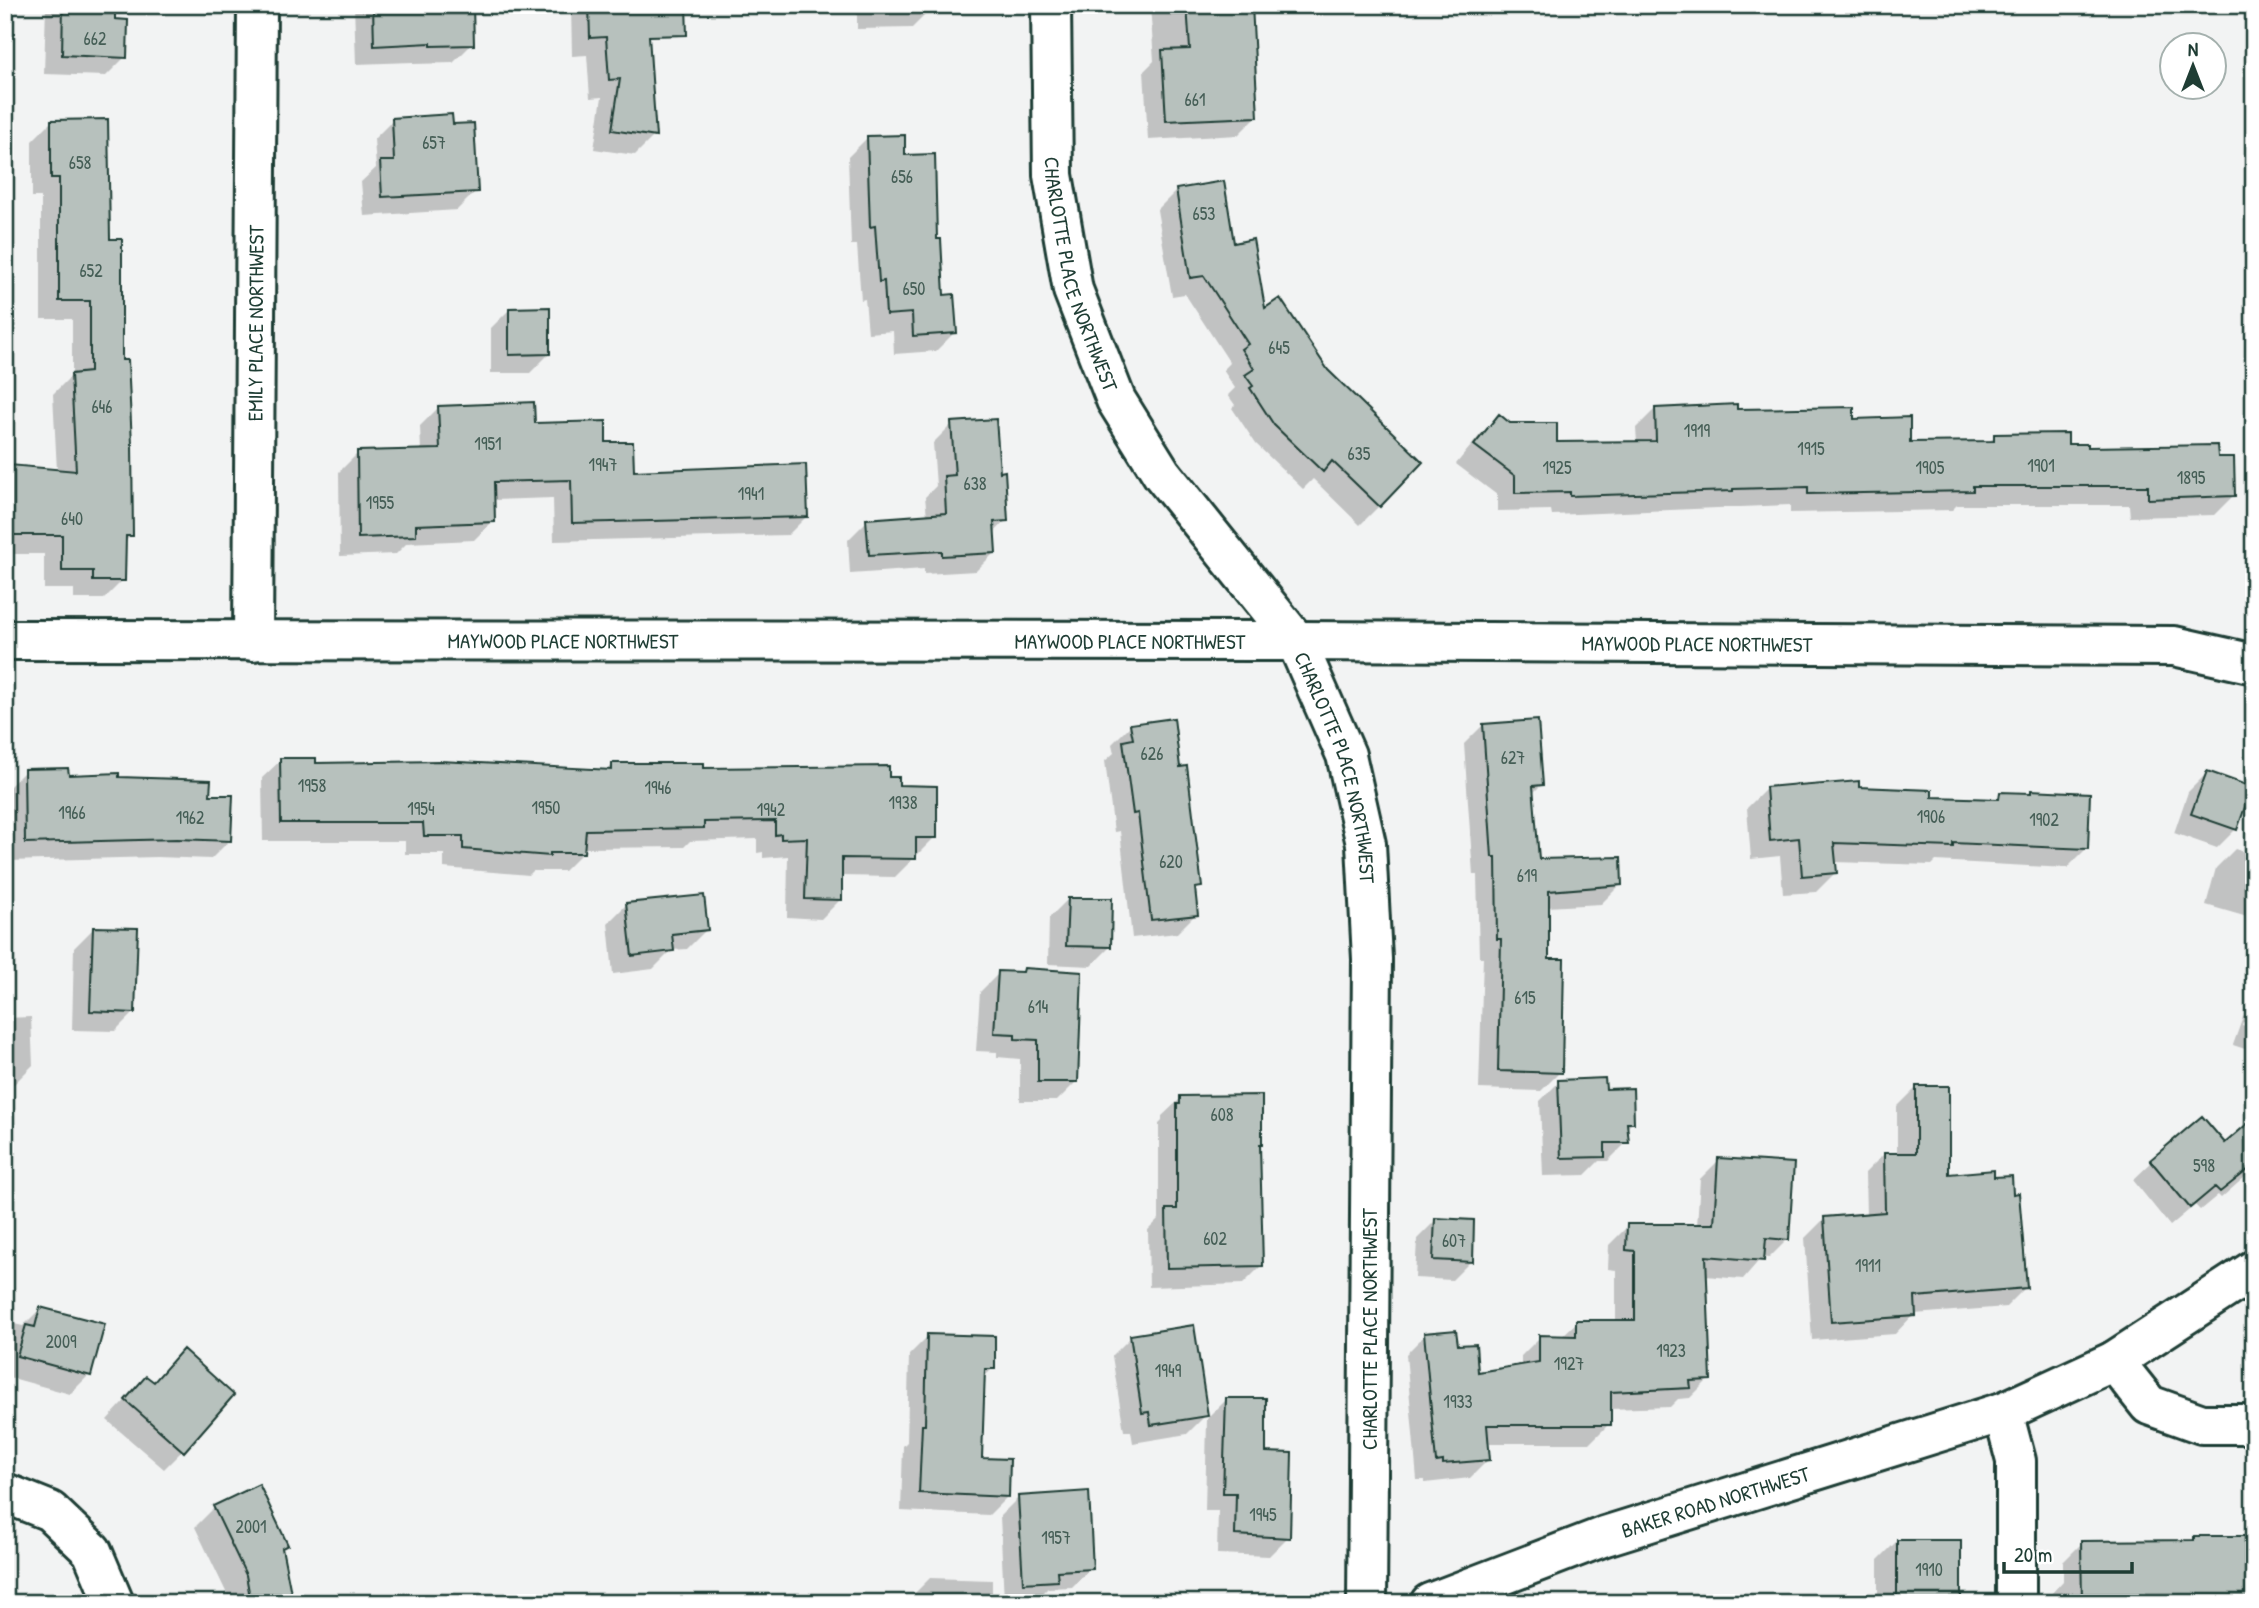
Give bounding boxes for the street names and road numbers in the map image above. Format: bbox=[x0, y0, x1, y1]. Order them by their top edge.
street label: CHARLOTTE PLACE NORTHWEST bbox=[1038, 157, 1126, 396]
street label: EMILY PLACE NORTHWEST bbox=[240, 224, 270, 421]
street label: MAYWOOD PLACE NORTHWEST bbox=[448, 626, 680, 655]
street label: MAYWOOD PLACE NORTHWEST bbox=[1015, 626, 1247, 655]
street label: MAYWOOD PLACE NORTHWEST bbox=[1582, 628, 1814, 658]
street label: CHARLOTTE PLACE NORTHWEST bbox=[1288, 647, 1383, 885]
street label: CHARLOTTE PLACE NORTHWEST bbox=[1355, 1207, 1384, 1450]
street label: BAKER ROAD NORTHWEST bbox=[1618, 1458, 1814, 1545]

